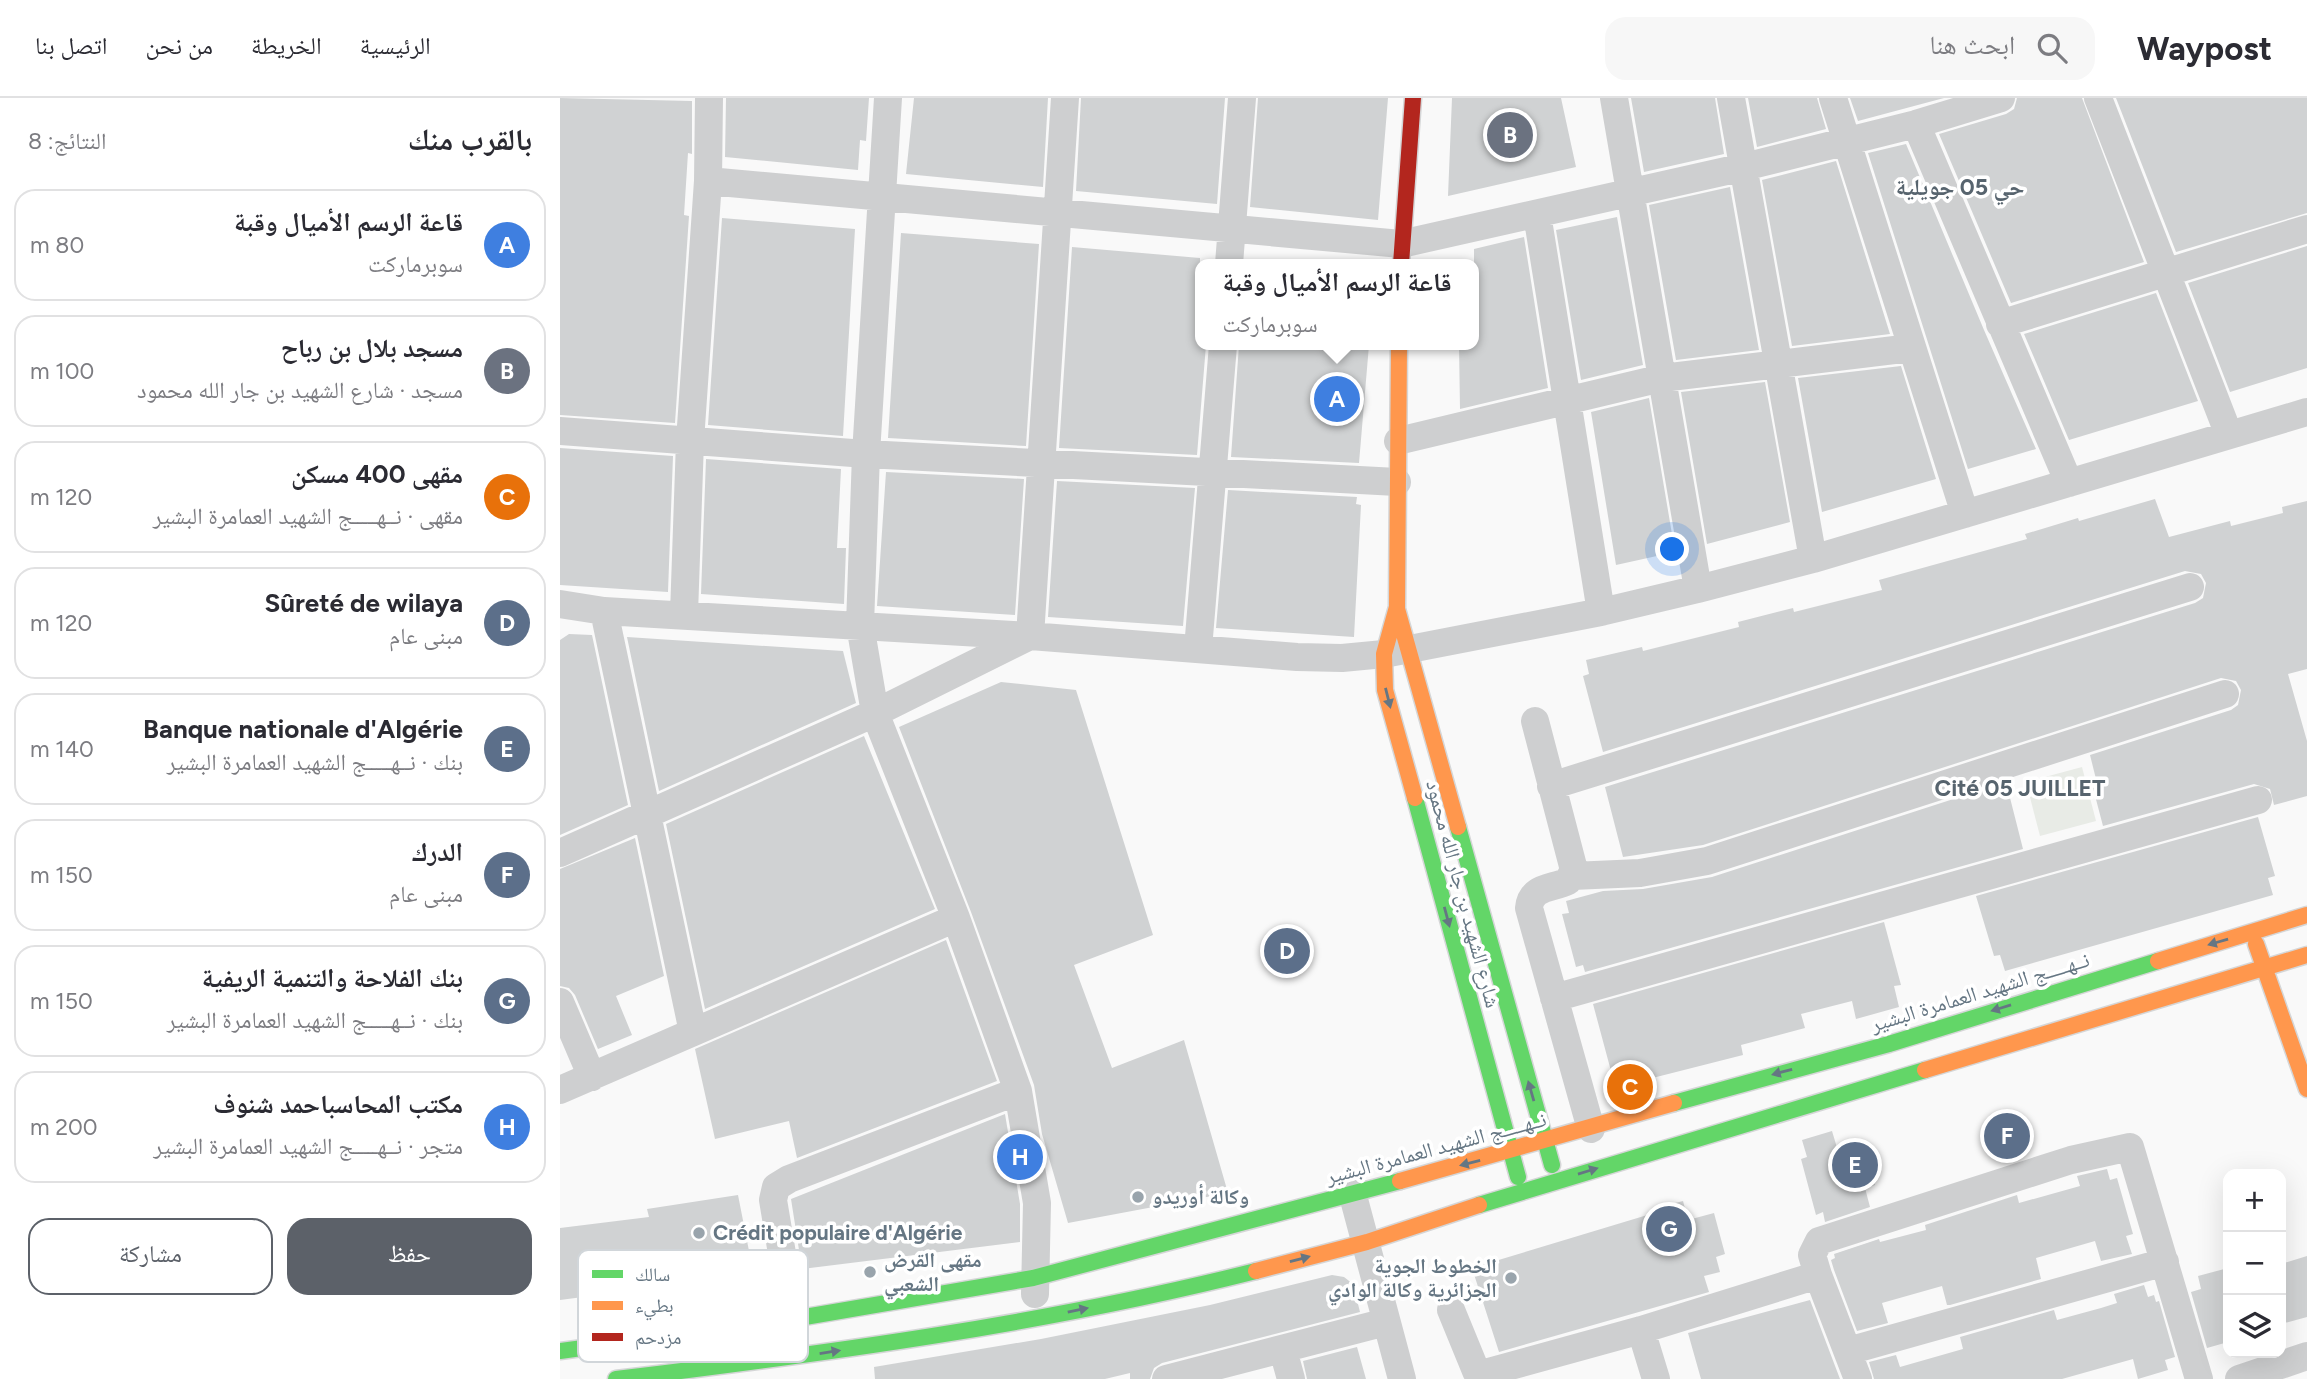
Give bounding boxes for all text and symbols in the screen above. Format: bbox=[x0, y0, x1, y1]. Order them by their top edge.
search box bbox=[1605, 17, 2095, 80]
text: ابحث هنا bbox=[1929, 29, 2015, 61]
icon: search bbox=[2033, 29, 2071, 67]
text: Waypost bbox=[2137, 29, 2272, 68]
text: اتصل بنا bbox=[35, 31, 107, 60]
text: من نحن bbox=[145, 31, 213, 60]
text: الخريطة bbox=[251, 31, 322, 60]
text: الرئيسية bbox=[360, 31, 431, 60]
pin: B bbox=[1487, 109, 1533, 161]
text: بالقرب منك bbox=[408, 121, 532, 158]
text: النتائج: 8 bbox=[28, 127, 106, 155]
district label: حي 05 جويلية bbox=[1896, 173, 2024, 206]
text: قاعة الرسم الأميال وقبة bbox=[234, 206, 463, 238]
text: 80 m bbox=[30, 231, 84, 259]
text: A bbox=[499, 231, 515, 259]
text: سوبرماركت bbox=[368, 250, 463, 278]
popup bbox=[1195, 259, 1479, 350]
text: قاعة الرسم الأميال وقبة bbox=[1222, 266, 1452, 298]
text: سوبرماركت bbox=[1222, 310, 1318, 338]
text: مسجد بلال بن رباح bbox=[281, 332, 463, 364]
text: 100 m bbox=[30, 357, 94, 385]
text: B bbox=[500, 357, 514, 385]
pin: A bbox=[1314, 373, 1360, 425]
text: مسجد · شارع الشهيد بن جار الله محمود bbox=[137, 376, 463, 404]
text: مقهى 400 مسكن bbox=[291, 458, 463, 490]
text: 120 m bbox=[30, 483, 92, 511]
text: C bbox=[499, 483, 515, 511]
text: مقهى · نــهـــــج الشهيد العمامرة البشير bbox=[153, 502, 463, 530]
your location bbox=[1655, 532, 1689, 566]
text: Sûreté de wilaya bbox=[264, 587, 463, 619]
text: 120 m bbox=[30, 609, 92, 637]
text: D bbox=[499, 609, 515, 637]
text: مبنى عام bbox=[389, 622, 463, 650]
one-way arrow bbox=[1383, 687, 1394, 709]
text: Banque nationale d'Algérie bbox=[143, 713, 463, 745]
text: 140 m bbox=[30, 735, 94, 763]
text: E bbox=[500, 735, 514, 763]
text: بنك · نــهـــــج الشهيد العمامرة البشير bbox=[167, 748, 463, 776]
district label: Cité 05 JUILLET bbox=[1935, 774, 2106, 802]
street label: شارع الشهيد بن جار الله محمود bbox=[1420, 777, 1506, 1011]
text: الدرك bbox=[411, 836, 463, 868]
text: 150 m bbox=[30, 861, 93, 889]
text: F bbox=[501, 861, 513, 889]
text: مبنى عام bbox=[389, 880, 463, 908]
one-way arrow bbox=[1442, 907, 1453, 929]
pin: D bbox=[1264, 925, 1310, 977]
one-way arrow bbox=[2208, 938, 2229, 948]
street label: نــهـــــج الشهيد العمامرة البشير bbox=[1867, 946, 2093, 1038]
text: بنك الفلاحة والتنمية الريفية bbox=[202, 962, 463, 994]
text: 150 m bbox=[30, 987, 93, 1015]
text: G bbox=[498, 987, 516, 1015]
one-way arrow bbox=[1990, 1004, 2011, 1014]
text: بنك · نــهـــــج الشهيد العمامرة البشير bbox=[167, 1006, 463, 1034]
pin: C bbox=[1607, 1061, 1653, 1113]
one-way arrow bbox=[1771, 1067, 1793, 1078]
one-way arrow bbox=[1526, 1080, 1536, 1101]
text: مكتب المحاسباحمد شنوف bbox=[213, 1088, 463, 1120]
street label: نــهـــــج الشهيد العمامرة البشير bbox=[1322, 1106, 1549, 1190]
pin: F bbox=[1984, 1110, 2030, 1162]
text: 200 m bbox=[30, 1113, 98, 1141]
text: H bbox=[498, 1113, 516, 1141]
pin: H bbox=[997, 1131, 1043, 1183]
text: متجر · نــهـــــج الشهيد العمامرة البشير bbox=[153, 1132, 463, 1160]
pin: E bbox=[1832, 1139, 1878, 1191]
one-way arrow bbox=[1459, 1158, 1481, 1169]
one-way arrow bbox=[1577, 1165, 1598, 1176]
map controls bbox=[2223, 1169, 2286, 1358]
button: + bbox=[2223, 1169, 2286, 1232]
place label: وكالة أوريدو bbox=[1152, 1183, 1249, 1209]
marker: وكالة أوريدو bbox=[1130, 1189, 1146, 1205]
pin: G bbox=[1646, 1203, 1692, 1255]
button: مشاركة bbox=[28, 1218, 273, 1295]
button: حفظ bbox=[287, 1218, 532, 1295]
place label: Crédit populaire d'Algérie bbox=[713, 1220, 963, 1245]
marker: Crédit populaire d'Algérie bbox=[691, 1225, 707, 1241]
button: − bbox=[2223, 1232, 2286, 1295]
place label: مقهى القرض الشعبي bbox=[884, 1247, 982, 1300]
legend bbox=[578, 1250, 808, 1362]
one-way arrow bbox=[1289, 1253, 1311, 1264]
place label: الخطوط الجوية الجزائرية وكالة الوادي bbox=[1328, 1253, 1497, 1306]
text: سالك bbox=[635, 1263, 670, 1286]
marker: مقهى القرض الشعبي bbox=[862, 1264, 878, 1280]
marker: الخطوط الجوية الجزائرية وكالة الوادي bbox=[1503, 1270, 1519, 1286]
text: بطيء bbox=[635, 1294, 674, 1321]
button: layers bbox=[2223, 1295, 2286, 1358]
one-way arrow bbox=[1067, 1304, 1089, 1315]
text: مزدحم bbox=[635, 1326, 681, 1350]
one-way arrow bbox=[819, 1346, 841, 1357]

